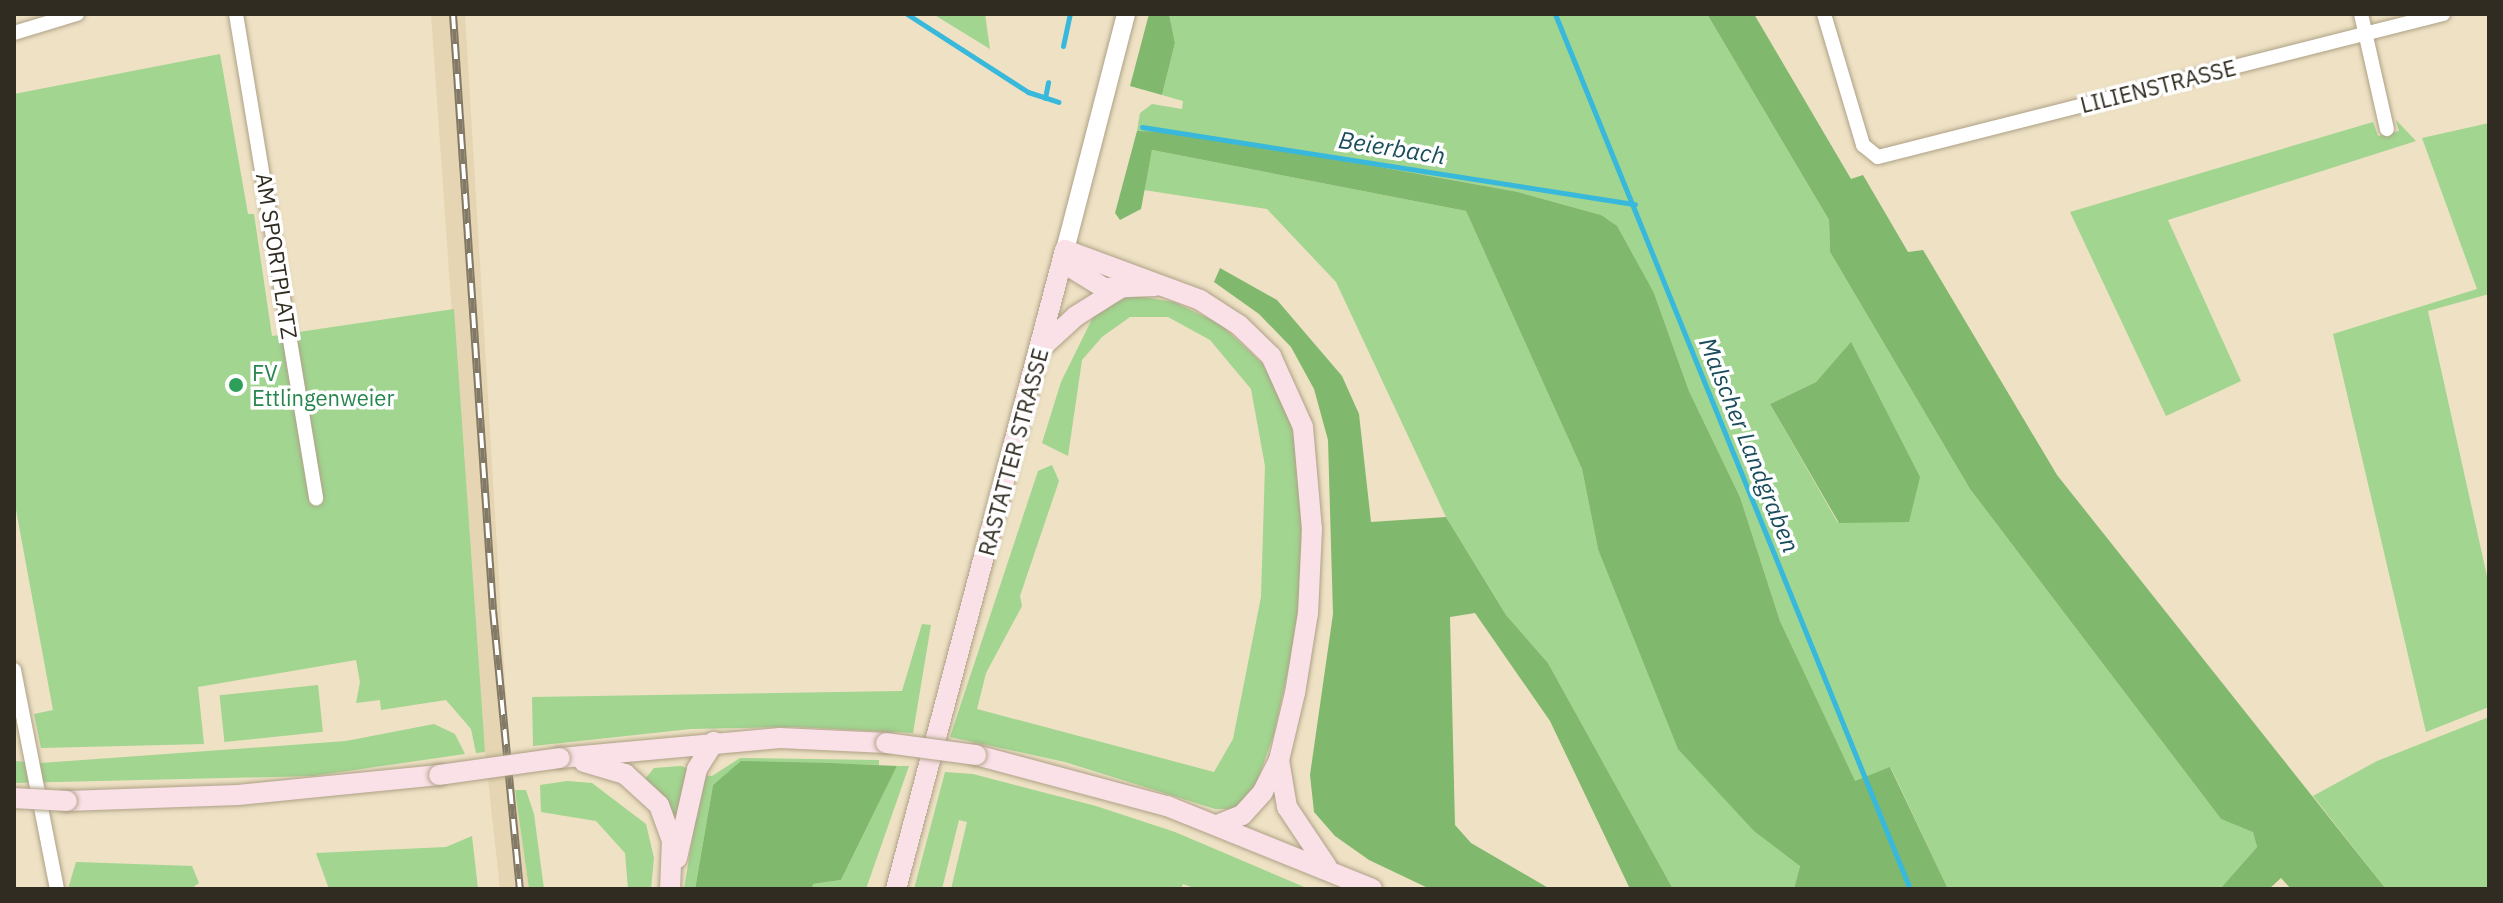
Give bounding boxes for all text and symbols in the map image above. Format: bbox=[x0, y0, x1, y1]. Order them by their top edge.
street label: LILIENSTRASSE bbox=[2077, 54, 2239, 118]
water label: Beierbach bbox=[1337, 125, 1447, 171]
street label: AM SPORTPLATZ bbox=[251, 171, 303, 341]
water label: Malscher Landgraben bbox=[1693, 333, 1805, 557]
street label: RASTATTER STRASSE bbox=[973, 345, 1053, 559]
place label: FV Ettlingenweier bbox=[252, 359, 395, 410]
marker: FV Ettlingenweier bbox=[227, 376, 245, 394]

